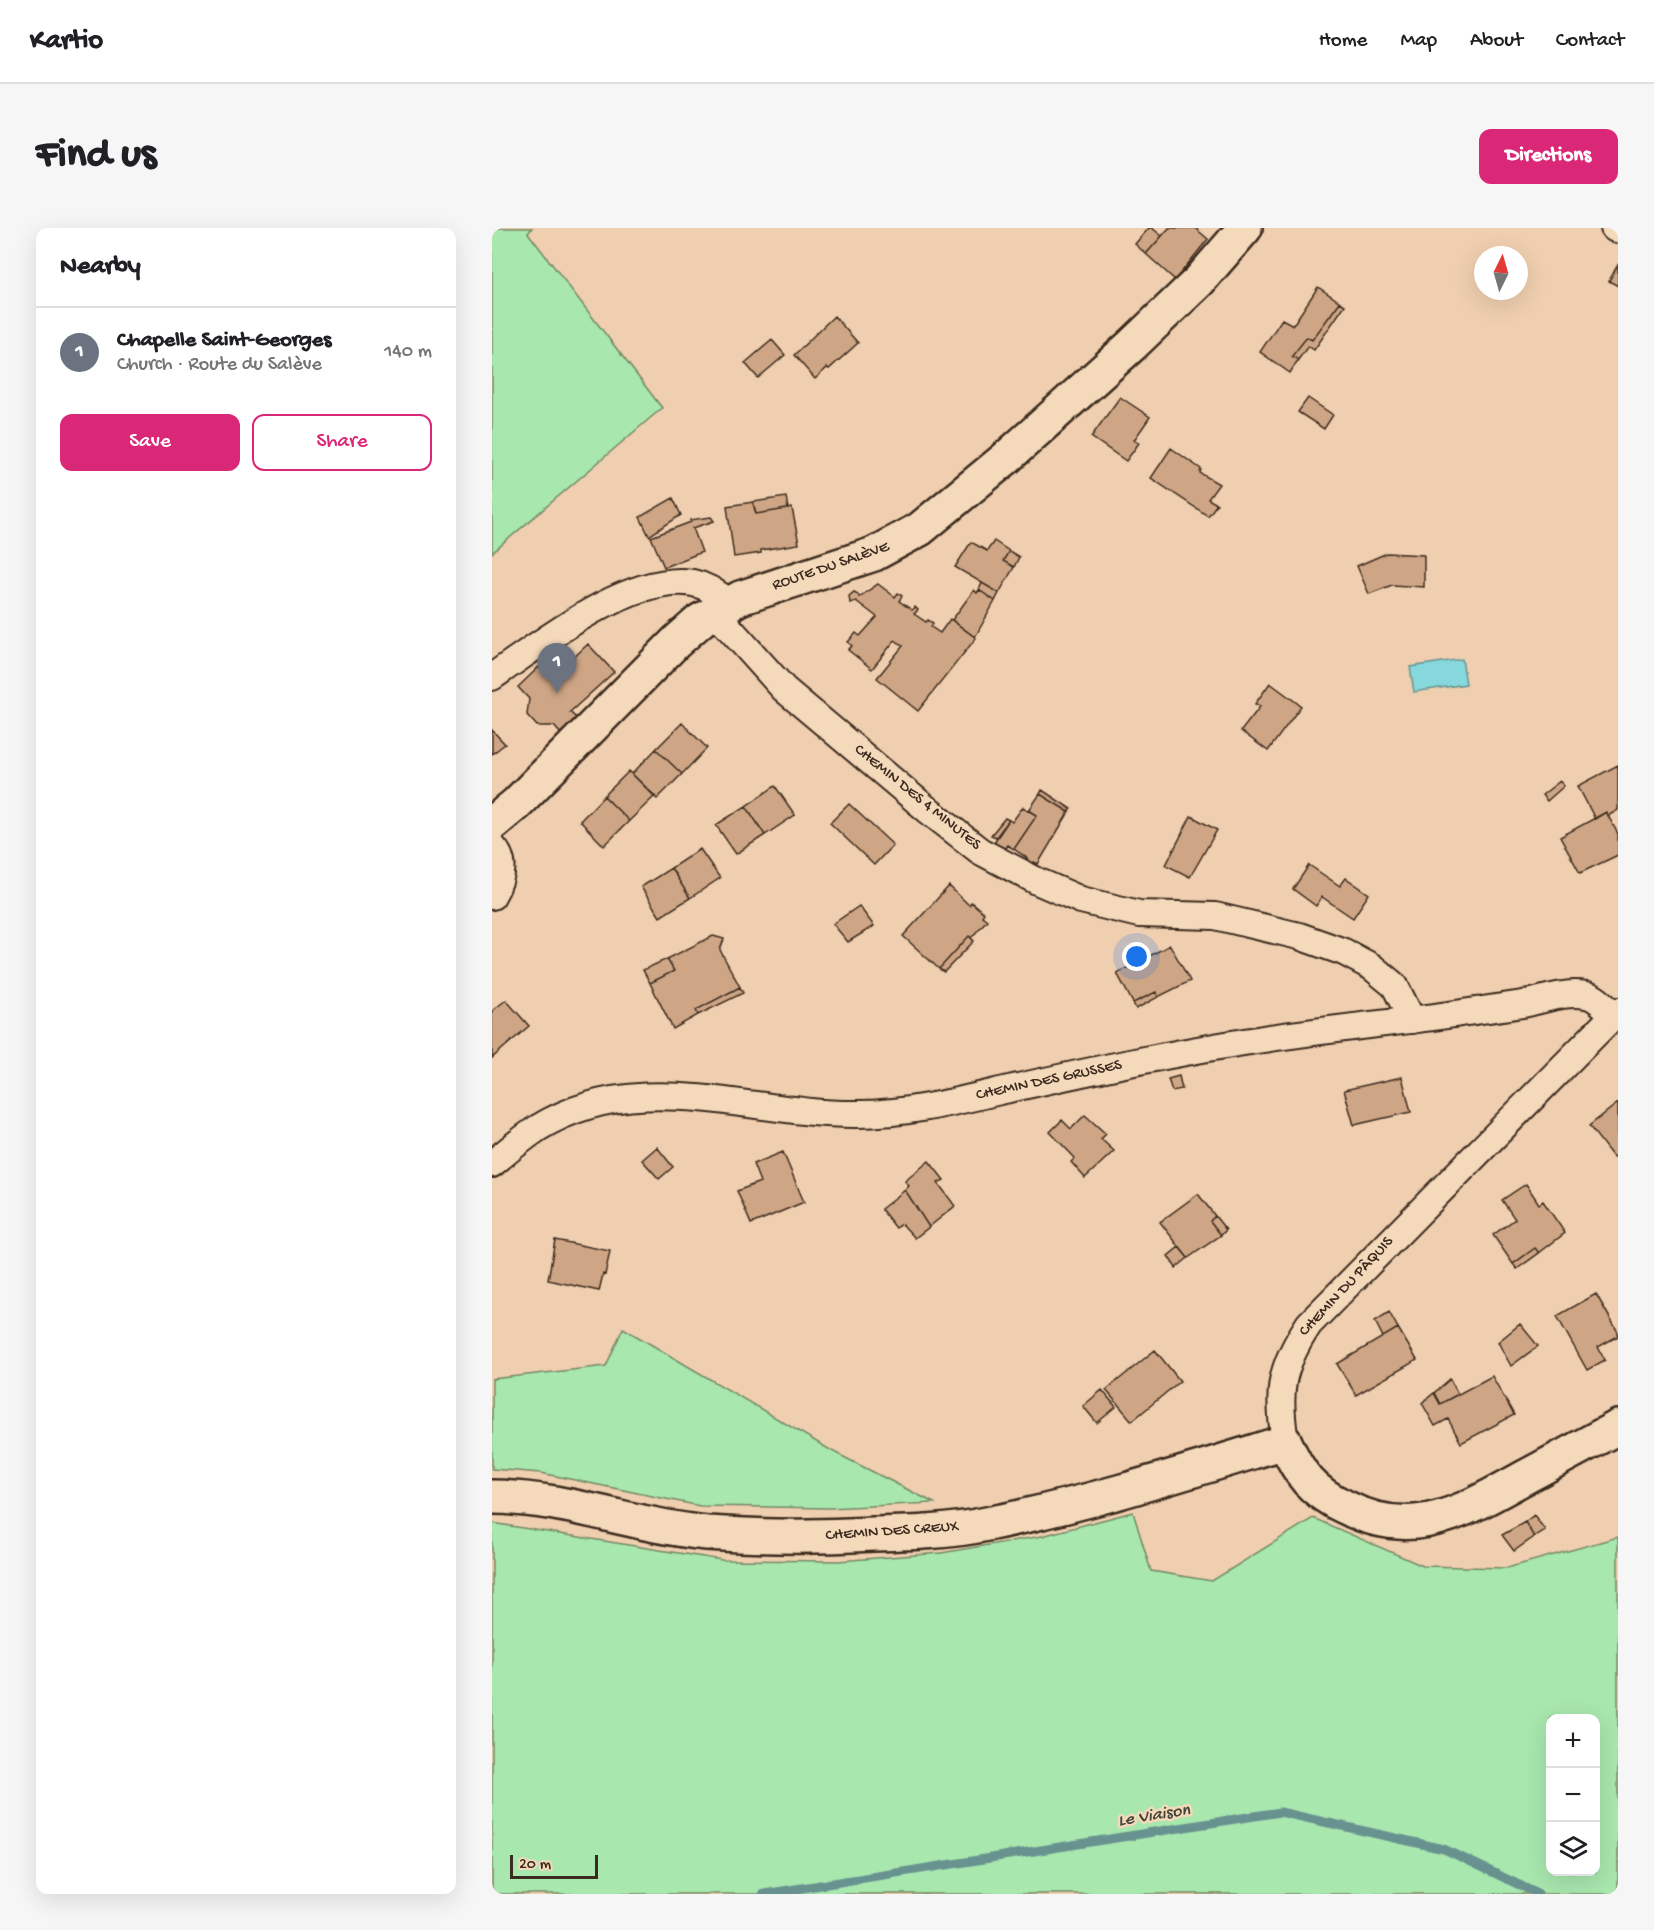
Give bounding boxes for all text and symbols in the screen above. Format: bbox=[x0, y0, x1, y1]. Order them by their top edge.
text: Kartio bbox=[30, 25, 103, 58]
text: Home bbox=[1319, 29, 1367, 54]
text: Map bbox=[1400, 29, 1437, 54]
text: About bbox=[1470, 29, 1523, 54]
text: Contact bbox=[1556, 29, 1624, 54]
button: Directions bbox=[1479, 129, 1618, 184]
text: Find us bbox=[36, 132, 156, 181]
north arrow bbox=[1474, 246, 1528, 300]
text: Nearby bbox=[60, 252, 141, 283]
text: Chapelle Saint-Georges bbox=[117, 328, 331, 354]
text: 1 bbox=[75, 341, 84, 364]
text: 140 m bbox=[384, 341, 432, 364]
text: Church · Route du Salève bbox=[117, 354, 322, 377]
button: Save bbox=[60, 414, 240, 471]
button: Share bbox=[252, 414, 432, 471]
street label: ROUTE DU SALÈVE bbox=[770, 538, 893, 596]
pin: 1 bbox=[538, 644, 576, 693]
street label: CHEMIN DES 4 MINUTES bbox=[850, 741, 985, 855]
your location bbox=[1122, 942, 1151, 971]
street label: CHEMIN DES GRUSSES bbox=[974, 1056, 1124, 1106]
street label: CHEMIN DU PÂQUIS bbox=[1294, 1231, 1399, 1341]
street label: CHEMIN DES CREUX bbox=[825, 1518, 960, 1546]
map controls bbox=[1546, 1714, 1600, 1876]
button: + bbox=[1546, 1714, 1600, 1768]
button: − bbox=[1546, 1768, 1600, 1822]
water label: Le Viaison bbox=[1117, 1800, 1192, 1832]
button: layers bbox=[1546, 1822, 1600, 1876]
scale bar bbox=[510, 1852, 598, 1880]
text: 20 m bbox=[519, 1856, 551, 1875]

